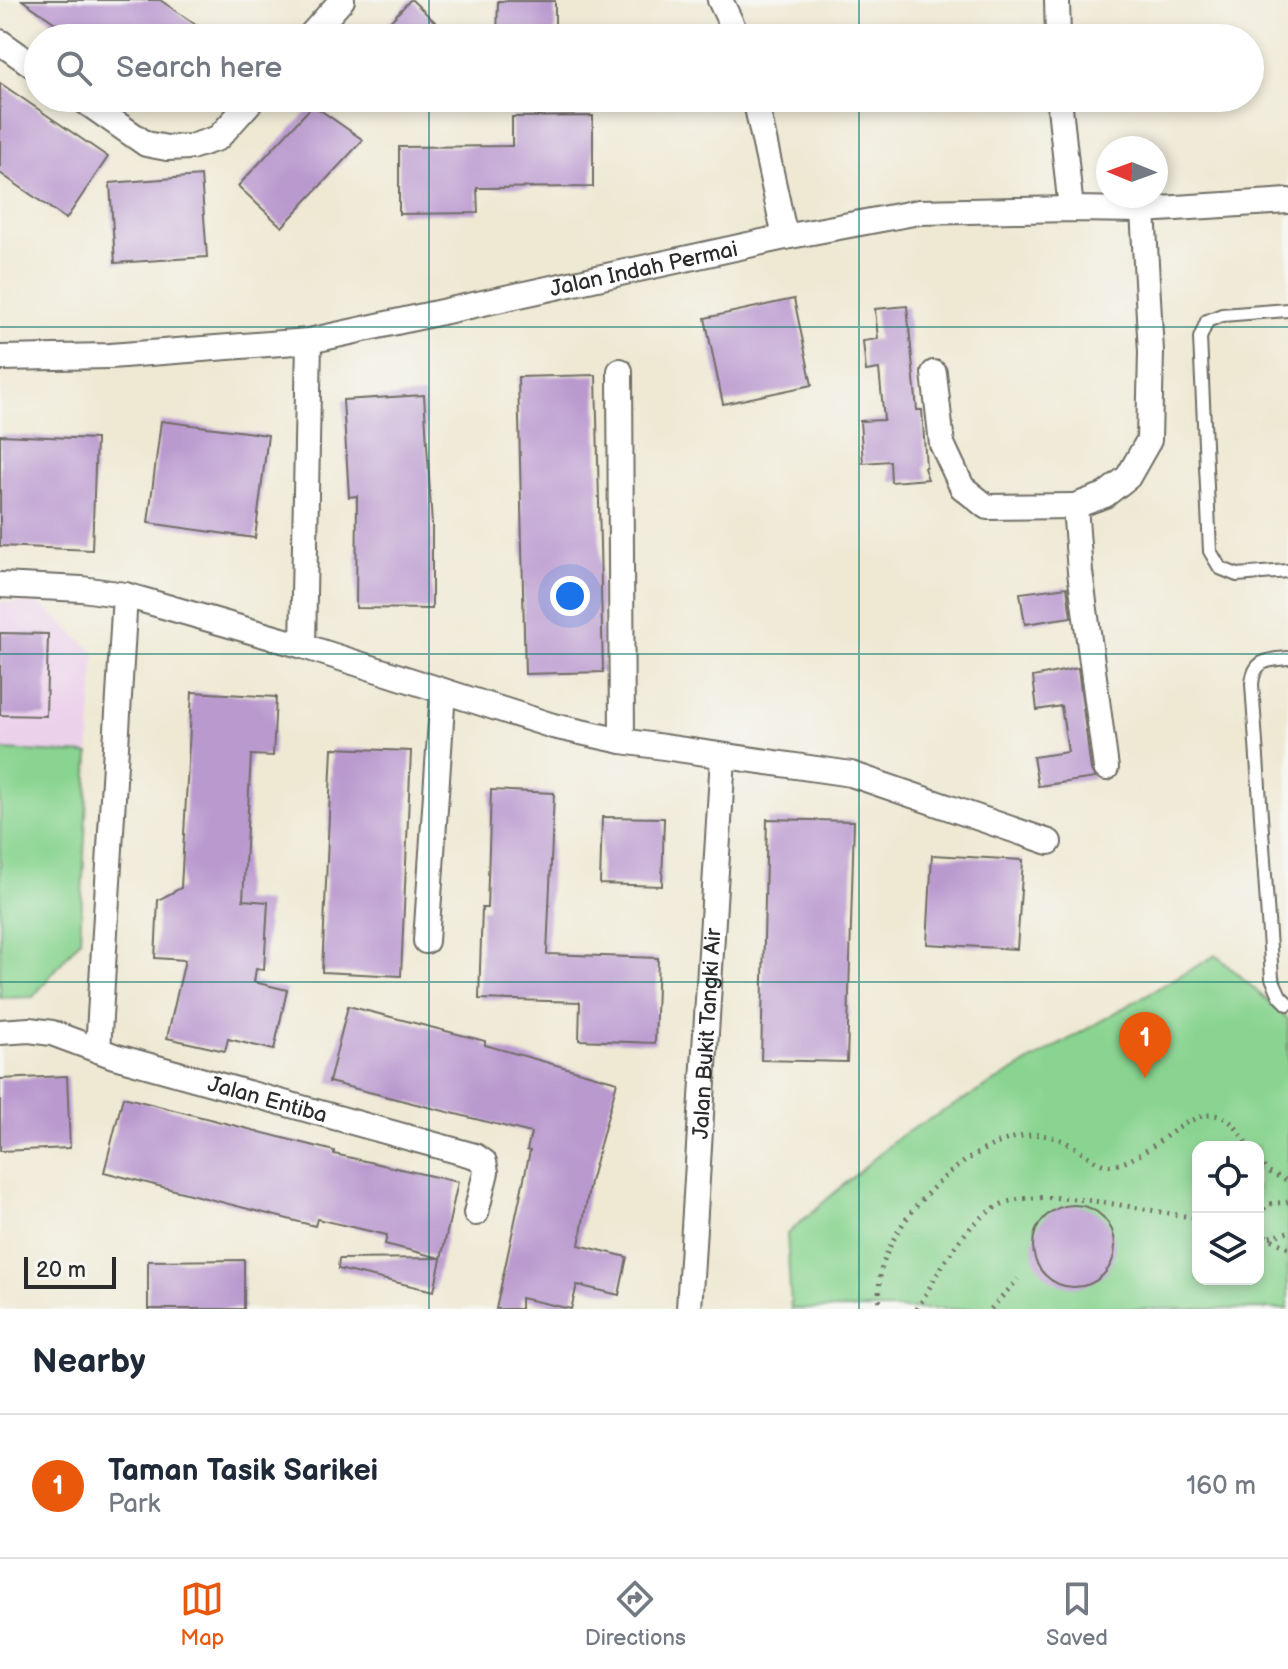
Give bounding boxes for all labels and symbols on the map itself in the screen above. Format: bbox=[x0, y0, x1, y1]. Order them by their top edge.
north arrow bbox=[1096, 136, 1168, 208]
street label: Jalan Indah Permai bbox=[548, 236, 740, 303]
your location bbox=[550, 576, 590, 616]
street label: Jalan Bukit Tangki Air bbox=[687, 926, 728, 1140]
pin: 1 bbox=[1119, 1012, 1171, 1078]
street label: Jalan Entiba bbox=[205, 1071, 330, 1129]
scale bar bbox=[24, 1253, 116, 1289]

